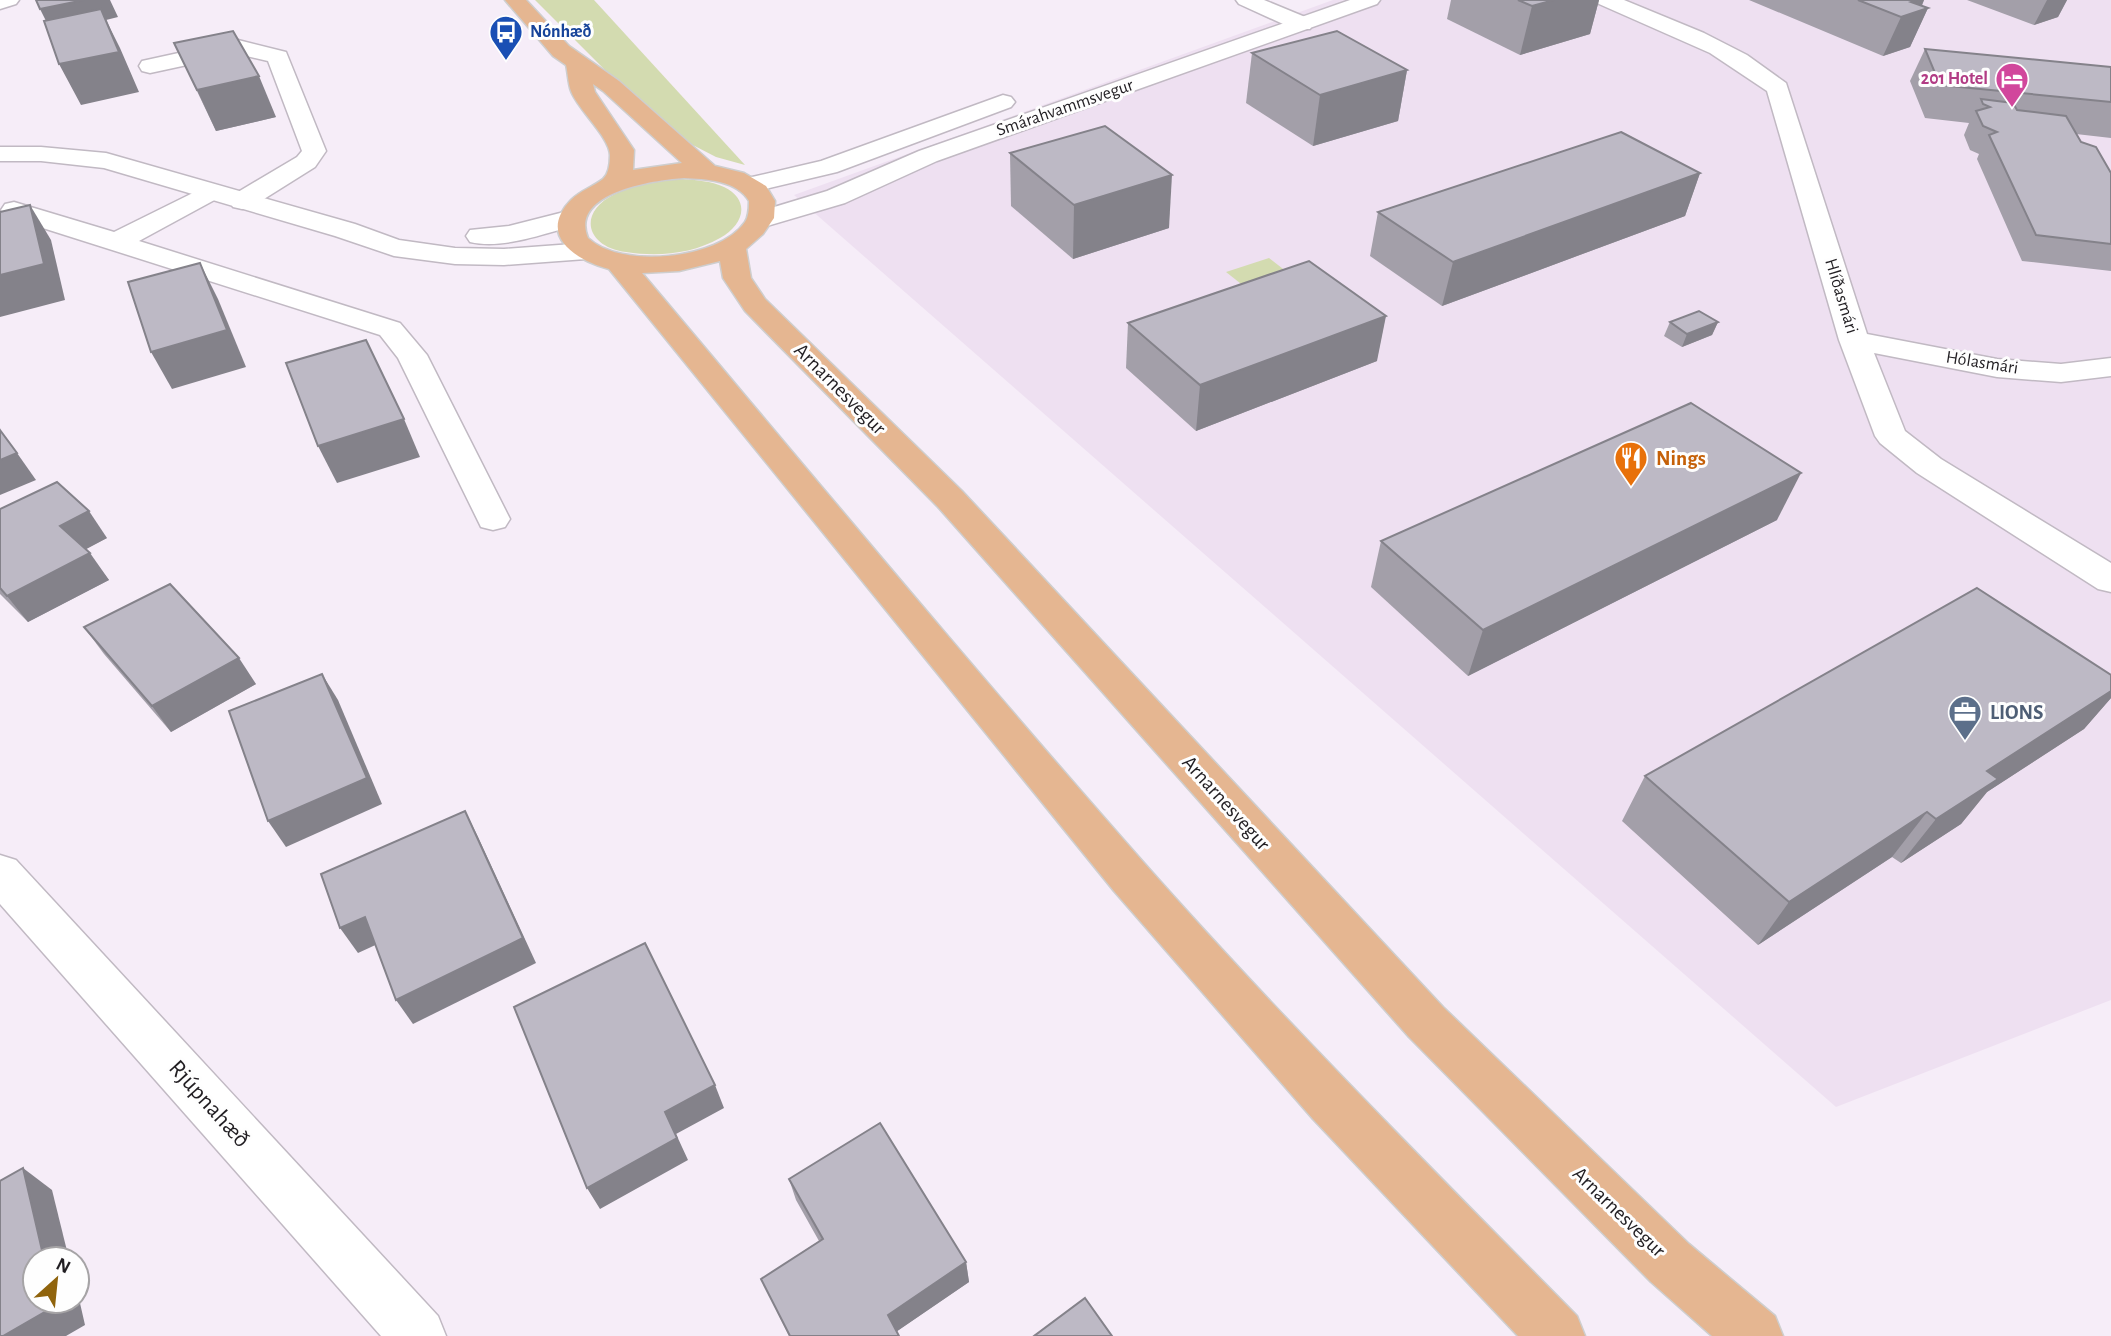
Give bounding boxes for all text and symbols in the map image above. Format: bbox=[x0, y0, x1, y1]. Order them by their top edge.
bus stop icon: Nónhæð bbox=[487, 13, 525, 62]
place label: Nónhæð bbox=[530, 23, 592, 41]
hotel icon: 201 Hotel bbox=[1993, 60, 2031, 109]
place label: 201 Hotel bbox=[1921, 70, 1988, 88]
street label: Smárahvammsvegur bbox=[994, 76, 1136, 140]
street label: Hlíðasmári bbox=[1821, 256, 1861, 336]
street label: Arnarnesvegur bbox=[790, 339, 890, 439]
street label: Hólasmári bbox=[1945, 348, 2019, 378]
restaurant icon: Nings bbox=[1612, 439, 1650, 488]
place label: Nings bbox=[1656, 448, 1706, 469]
office icon: LIONS bbox=[1946, 693, 1984, 742]
place label: LIONS bbox=[1990, 702, 2044, 723]
street label: Arnarnesvegur bbox=[1178, 752, 1274, 855]
street label: Rjúpnahæð bbox=[164, 1056, 254, 1152]
street label: Arnarnesvegur bbox=[1569, 1163, 1669, 1261]
north arrow bbox=[21, 1245, 91, 1315]
text: N bbox=[53, 1255, 73, 1278]

